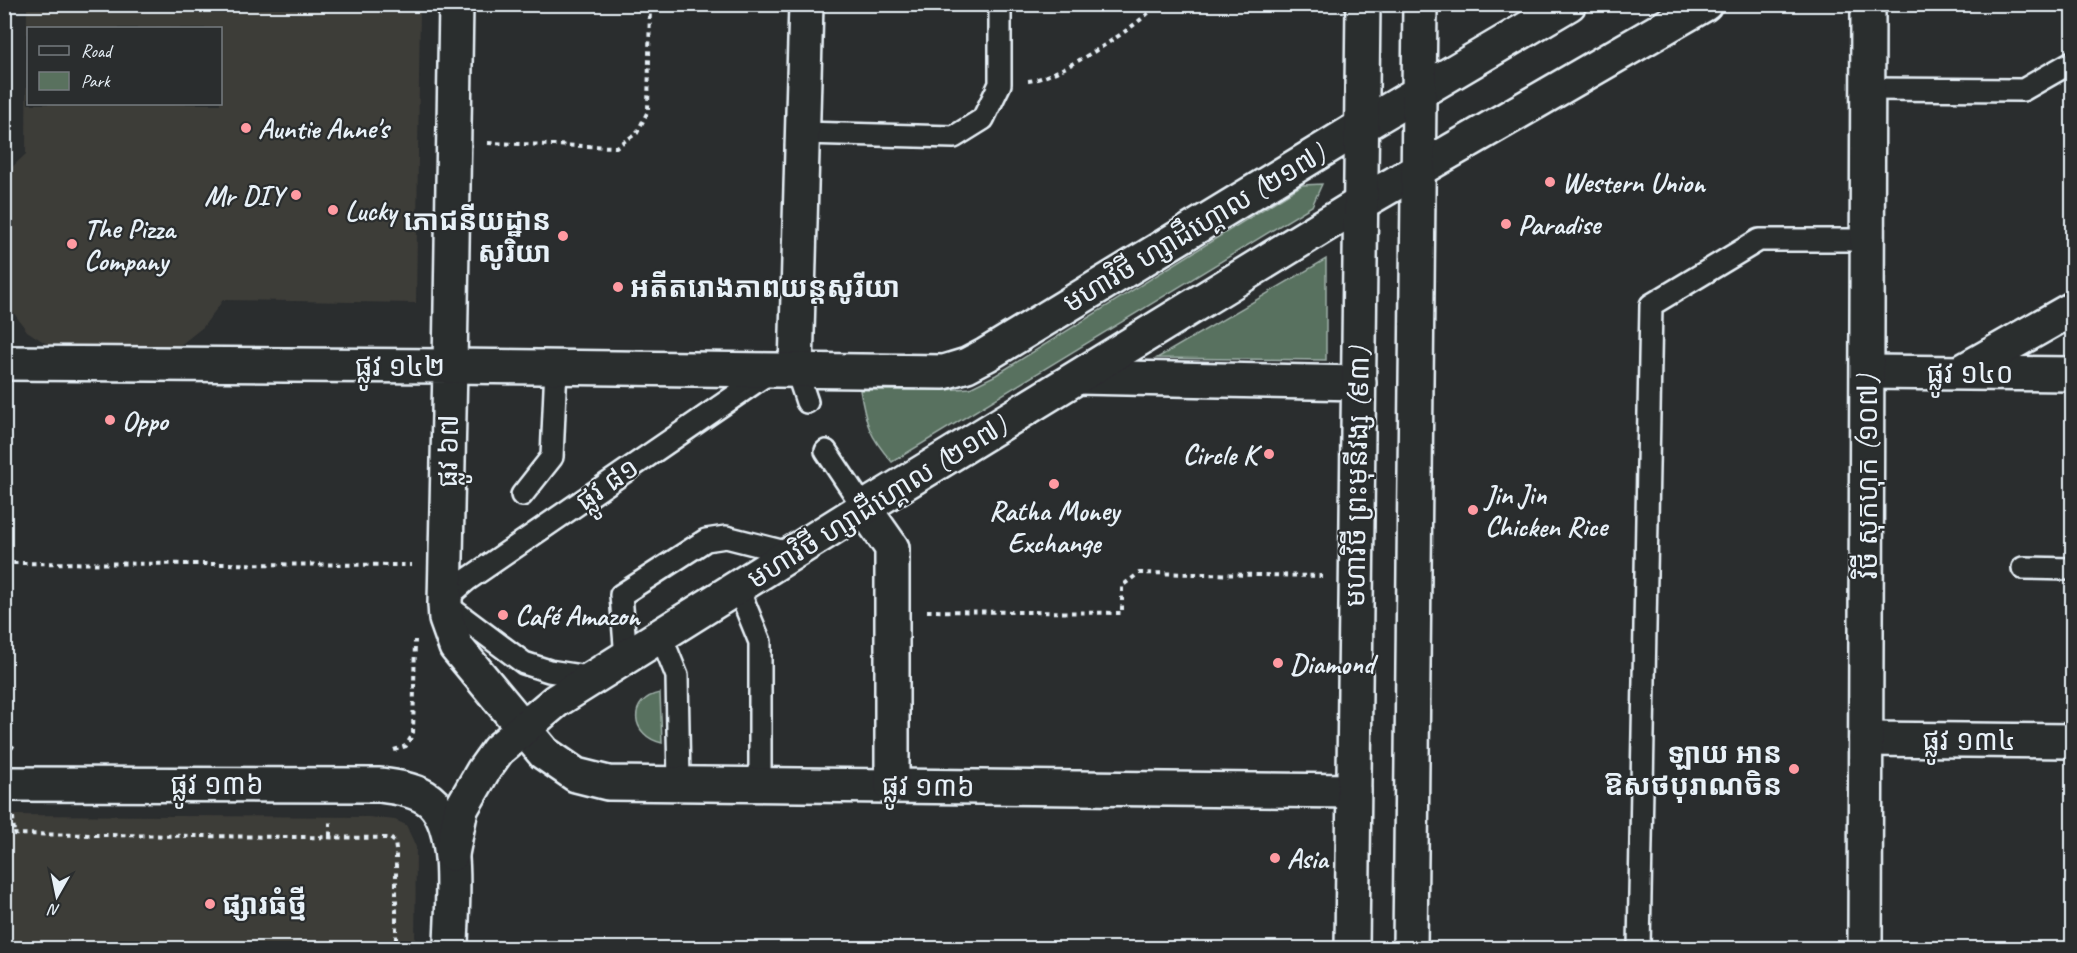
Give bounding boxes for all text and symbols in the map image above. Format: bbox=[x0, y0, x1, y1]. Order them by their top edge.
legend bbox=[27, 27, 222, 105]
text: Road bbox=[81, 40, 114, 62]
text: Park bbox=[81, 70, 111, 92]
place label: Auntie Anne's bbox=[258, 111, 392, 146]
marker: Auntie Anne's bbox=[239, 121, 253, 135]
street label: មហាវិថី ហ្សាដឹហ្គោល (២១៧) bbox=[1056, 134, 1333, 320]
place label: Western Union bbox=[1562, 165, 1707, 200]
marker: Western Union bbox=[1543, 175, 1557, 189]
place label: Mr DIY bbox=[204, 178, 289, 213]
marker: Mr DIY bbox=[289, 188, 303, 202]
place label: Lucky bbox=[345, 193, 400, 228]
marker: Lucky bbox=[326, 203, 340, 217]
place label: ភោជនីយដ្ឋាន សូរិយា bbox=[403, 203, 551, 270]
place label: Paradise bbox=[1518, 207, 1603, 242]
place label: The Pizza Company bbox=[84, 211, 177, 278]
marker: Paradise bbox=[1499, 217, 1513, 231]
marker: ភោជនីយដ្ឋាន សូរិយា bbox=[556, 229, 570, 243]
marker: The Pizza Company bbox=[65, 237, 79, 251]
place label: អតីតរោងភាពយន្តសូរីយា bbox=[630, 270, 900, 305]
marker: អតីតរោងភាពយន្តសូរីយា bbox=[611, 280, 625, 294]
street label: មហាវិថី ព្រះមុនីវង្ស (៩៣) bbox=[1336, 345, 1378, 607]
street label: ផ្លូវ ១៤២ bbox=[355, 349, 445, 391]
street label: ផ្លូវ ១៤០ bbox=[1926, 356, 2014, 398]
street label: វិថី សុកហុក (១០៧) bbox=[1849, 373, 1885, 579]
place label: Oppo bbox=[122, 403, 170, 438]
street label: មហាវិថី ហ្សាដឺហ្គោល (២១៧) bbox=[740, 405, 1015, 596]
marker: Oppo bbox=[103, 413, 117, 427]
street label: ផ្លូវ ៦៧ bbox=[430, 414, 473, 488]
place label: Circle K bbox=[1183, 437, 1263, 472]
marker: Circle K bbox=[1262, 447, 1276, 461]
street label: ផ្លូវ ៨១ bbox=[569, 450, 650, 524]
marker: Ratha Money Exchange bbox=[1047, 477, 1061, 491]
place label: Jin Jin Chicken Rice bbox=[1483, 477, 1609, 544]
place label: Ratha Money Exchange bbox=[989, 493, 1122, 560]
marker: Jin Jin Chicken Rice bbox=[1466, 503, 1480, 517]
place label: Café Amazon bbox=[515, 598, 642, 633]
marker: Café Amazon bbox=[496, 608, 510, 622]
place label: Diamond bbox=[1290, 646, 1379, 681]
marker: Diamond bbox=[1271, 656, 1285, 670]
street label: ផ្លូវ ១៣៤ bbox=[1922, 723, 2016, 765]
place label: ឡាយ អាន ឱសថបុរាណចិន bbox=[1604, 736, 1782, 803]
marker: ឡាយ អាន ឱសថបុរាណចិន bbox=[1787, 762, 1801, 776]
street label: ផ្លូវ ១៣៦ bbox=[170, 767, 264, 809]
street label: ផ្លូវ ១៣៦ bbox=[881, 768, 975, 812]
place label: Asia bbox=[1287, 841, 1330, 876]
marker: Asia bbox=[1268, 851, 1282, 865]
north arrow bbox=[27, 866, 87, 926]
place label: ផ្សារធំថ្មី bbox=[222, 886, 307, 922]
marker: ផ្សារធំថ្មី bbox=[203, 897, 217, 911]
text: N bbox=[45, 899, 61, 920]

